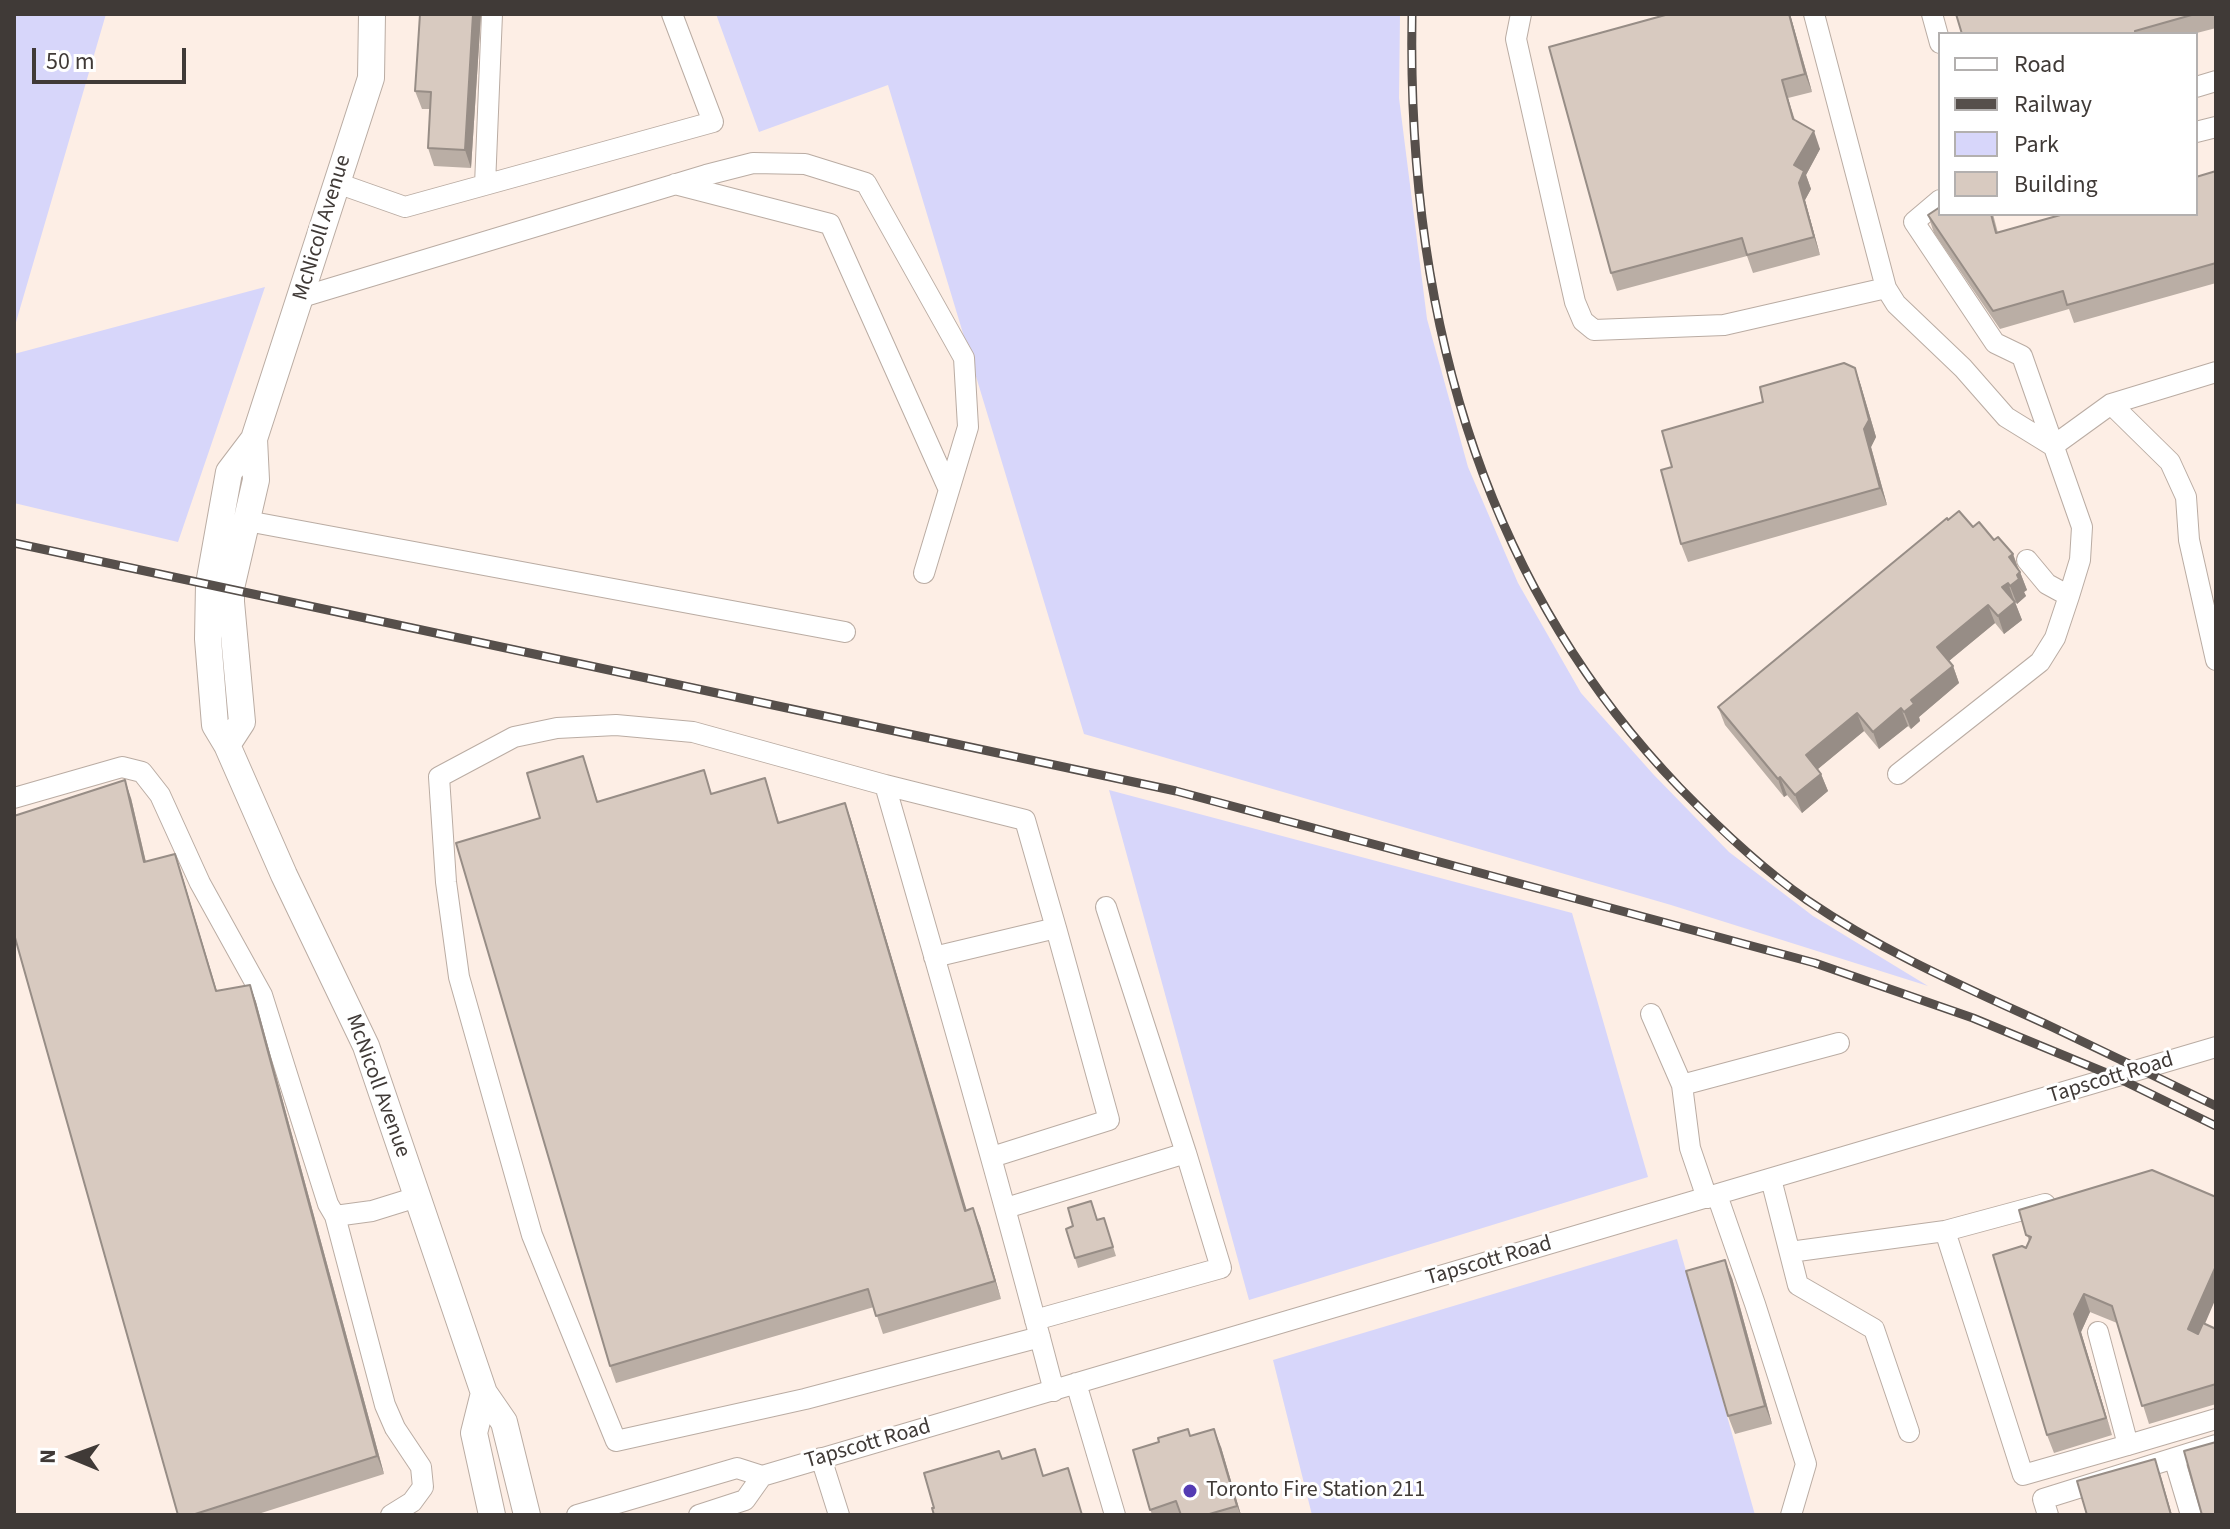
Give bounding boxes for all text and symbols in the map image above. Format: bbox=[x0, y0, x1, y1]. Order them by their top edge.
scale bar bbox=[36, 32, 190, 82]
legend bbox=[1938, 32, 2198, 216]
text: 50 m bbox=[46, 44, 95, 79]
text: Road bbox=[2014, 47, 2066, 82]
text: Railway bbox=[2014, 87, 2092, 122]
text: Park bbox=[2014, 127, 2059, 162]
street label: McNicoll Avenue bbox=[288, 152, 358, 304]
text: Building bbox=[2014, 167, 2098, 202]
street label: McNicoll Avenue bbox=[339, 1011, 415, 1161]
street label: Tapscott Road bbox=[2045, 1047, 2177, 1111]
street label: Tapscott Road bbox=[1423, 1231, 1555, 1293]
street label: Tapscott Road bbox=[802, 1414, 934, 1476]
north arrow bbox=[32, 1417, 112, 1497]
text: N bbox=[32, 1449, 64, 1464]
place label: Toronto Fire Station 211 bbox=[1206, 1478, 1425, 1504]
marker: Toronto Fire Station 211 bbox=[1181, 1482, 1199, 1500]

